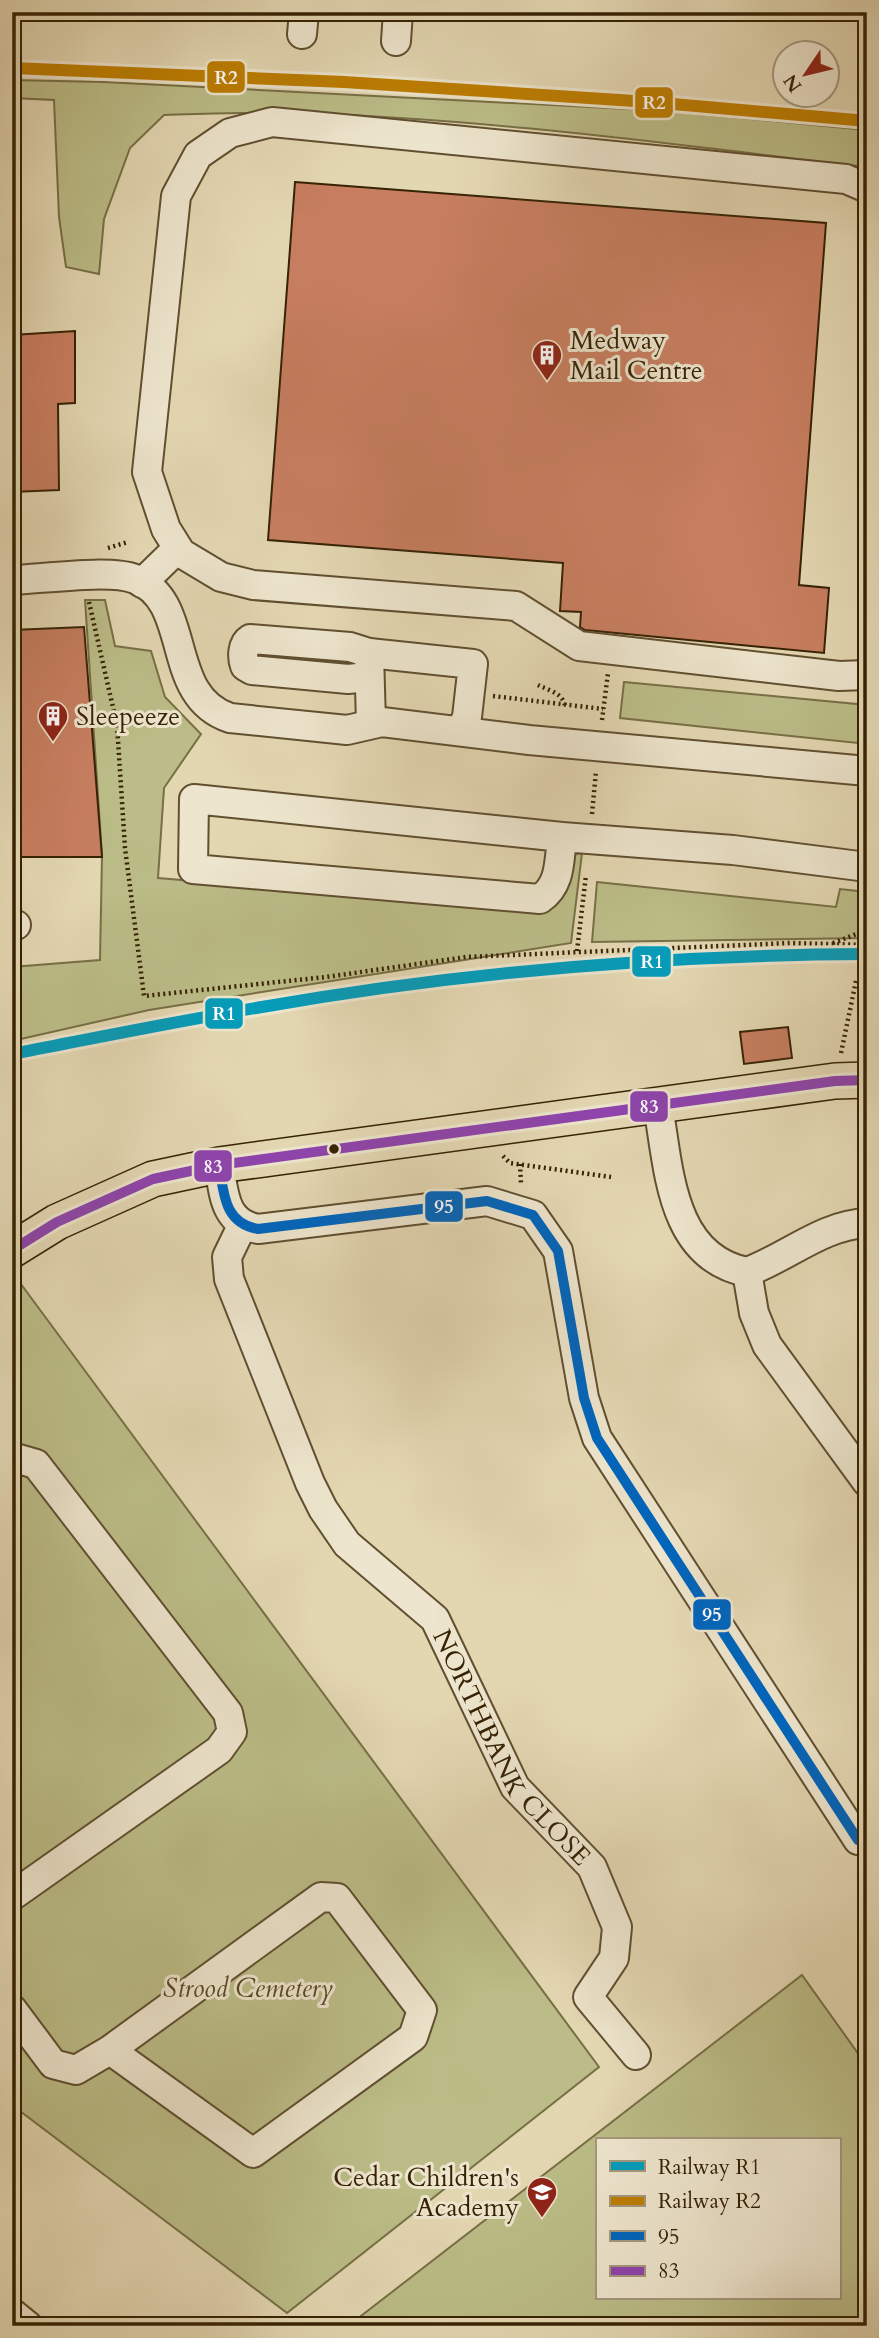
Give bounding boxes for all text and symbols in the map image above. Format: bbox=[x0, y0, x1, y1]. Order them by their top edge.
north arrow bbox=[770, 38, 840, 108]
line badge: R2 bbox=[206, 60, 246, 94]
text: R2 bbox=[214, 65, 238, 91]
text: N bbox=[777, 69, 808, 97]
line badge: R2 bbox=[634, 86, 674, 119]
text: R2 bbox=[642, 90, 666, 116]
place label: Medway Mail Centre bbox=[570, 323, 703, 388]
building icon: Medway Mail Centre bbox=[530, 338, 564, 382]
building icon: Sleepeeze bbox=[36, 699, 70, 743]
place label: Sleepeeze bbox=[76, 699, 180, 734]
line badge: R1 bbox=[631, 945, 672, 978]
text: R1 bbox=[640, 949, 664, 975]
line badge: R1 bbox=[204, 997, 244, 1030]
text: R1 bbox=[212, 1001, 236, 1027]
line badge: 83 bbox=[629, 1090, 669, 1123]
text: 83 bbox=[639, 1094, 659, 1120]
unlabelled marker bbox=[327, 1142, 341, 1156]
line badge: 83 bbox=[193, 1149, 233, 1183]
text: 83 bbox=[203, 1154, 223, 1180]
line badge: 95 bbox=[424, 1190, 464, 1223]
text: 95 bbox=[434, 1194, 454, 1220]
line badge: 95 bbox=[692, 1598, 732, 1631]
text: 95 bbox=[702, 1602, 722, 1628]
street label: NORTHBANK CLOSE bbox=[424, 1624, 598, 1873]
park label: Strood Cemetery bbox=[163, 1971, 333, 2006]
legend bbox=[596, 2138, 840, 2300]
text: Railway R1 bbox=[658, 2153, 761, 2182]
place label: Cedar Children's Academy bbox=[333, 2160, 519, 2225]
school or university icon: Cedar Children's Academy bbox=[525, 2175, 559, 2219]
text: Railway R2 bbox=[658, 2187, 761, 2216]
text: 95 bbox=[658, 2223, 680, 2252]
text: 83 bbox=[658, 2257, 680, 2286]

